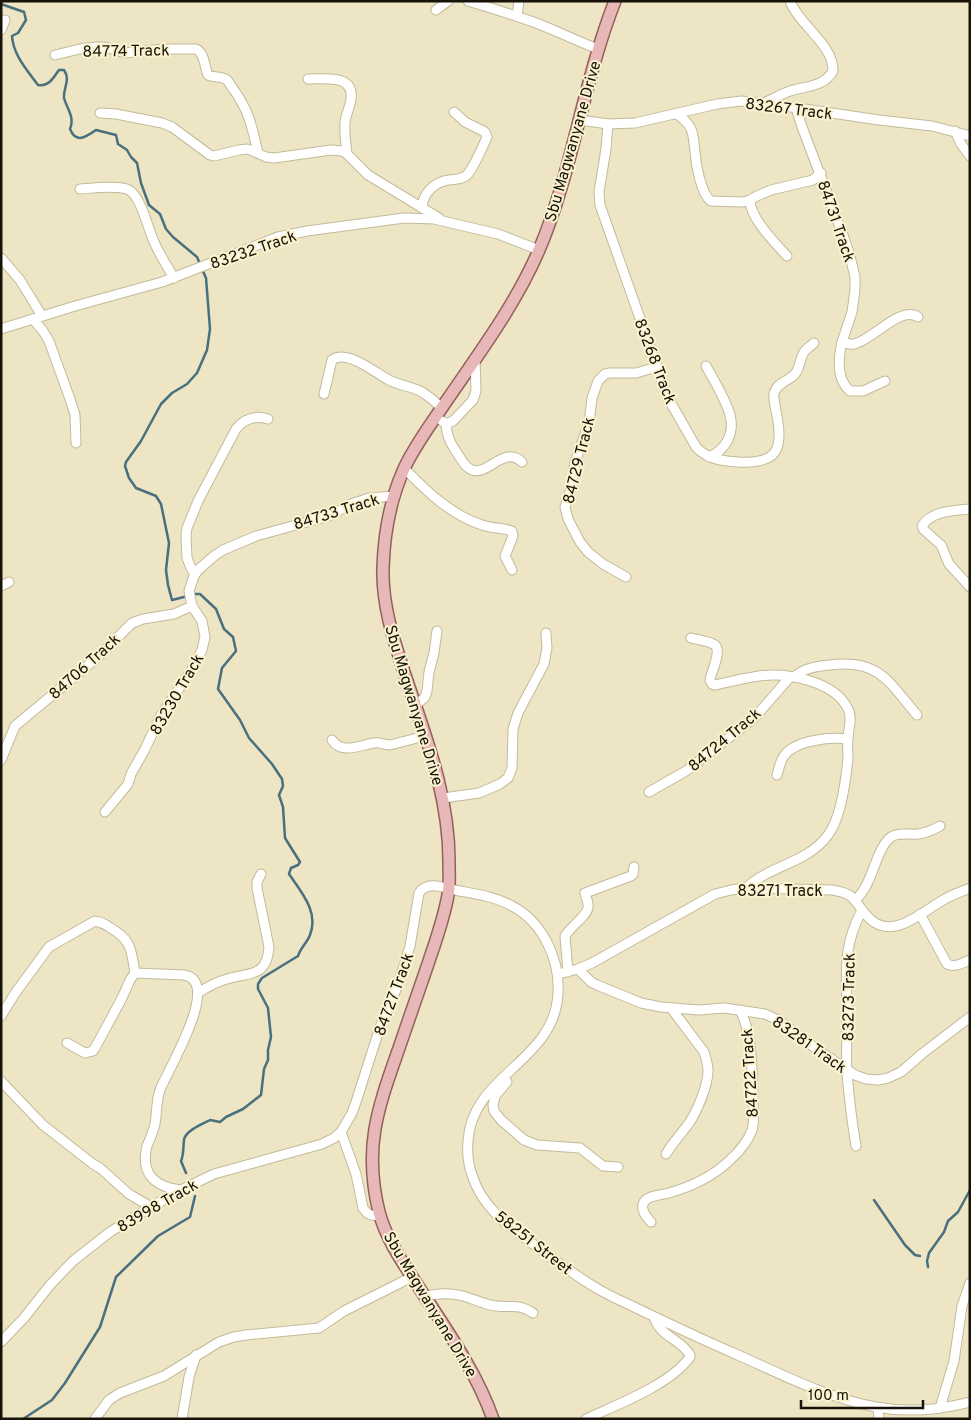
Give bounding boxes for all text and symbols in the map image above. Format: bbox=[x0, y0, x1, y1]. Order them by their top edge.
street label: 84774 Track bbox=[82, 41, 170, 63]
street label: Sbu Magwanyane Drive bbox=[541, 59, 606, 224]
street label: 83267 Track bbox=[744, 95, 834, 125]
street label: 84731 Track bbox=[812, 178, 858, 265]
street label: 83232 Track bbox=[208, 227, 299, 275]
street label: 83268 Track bbox=[629, 316, 680, 407]
street label: 84729 Track bbox=[559, 415, 600, 506]
street label: 84733 Track bbox=[291, 490, 382, 535]
street label: Sbu Magwanyane Drive bbox=[379, 623, 447, 788]
street label: 84706 Track bbox=[45, 630, 125, 705]
street label: 83230 Track bbox=[146, 651, 209, 739]
street label: 84724 Track bbox=[685, 704, 766, 777]
street label: 83271 Track bbox=[737, 882, 823, 902]
street label: 84727 Track bbox=[371, 950, 419, 1039]
street label: 83273 Track bbox=[839, 953, 861, 1041]
street label: 83281 Track bbox=[768, 1013, 850, 1079]
street label: 84722 Track bbox=[738, 1028, 764, 1118]
street label: 83998 Track bbox=[114, 1176, 202, 1238]
street label: 58251 Street bbox=[490, 1207, 576, 1280]
street label: Sbu Magwanyane Drive bbox=[378, 1228, 481, 1382]
scale bar bbox=[801, 1378, 924, 1410]
text: 100 m bbox=[808, 1387, 849, 1406]

